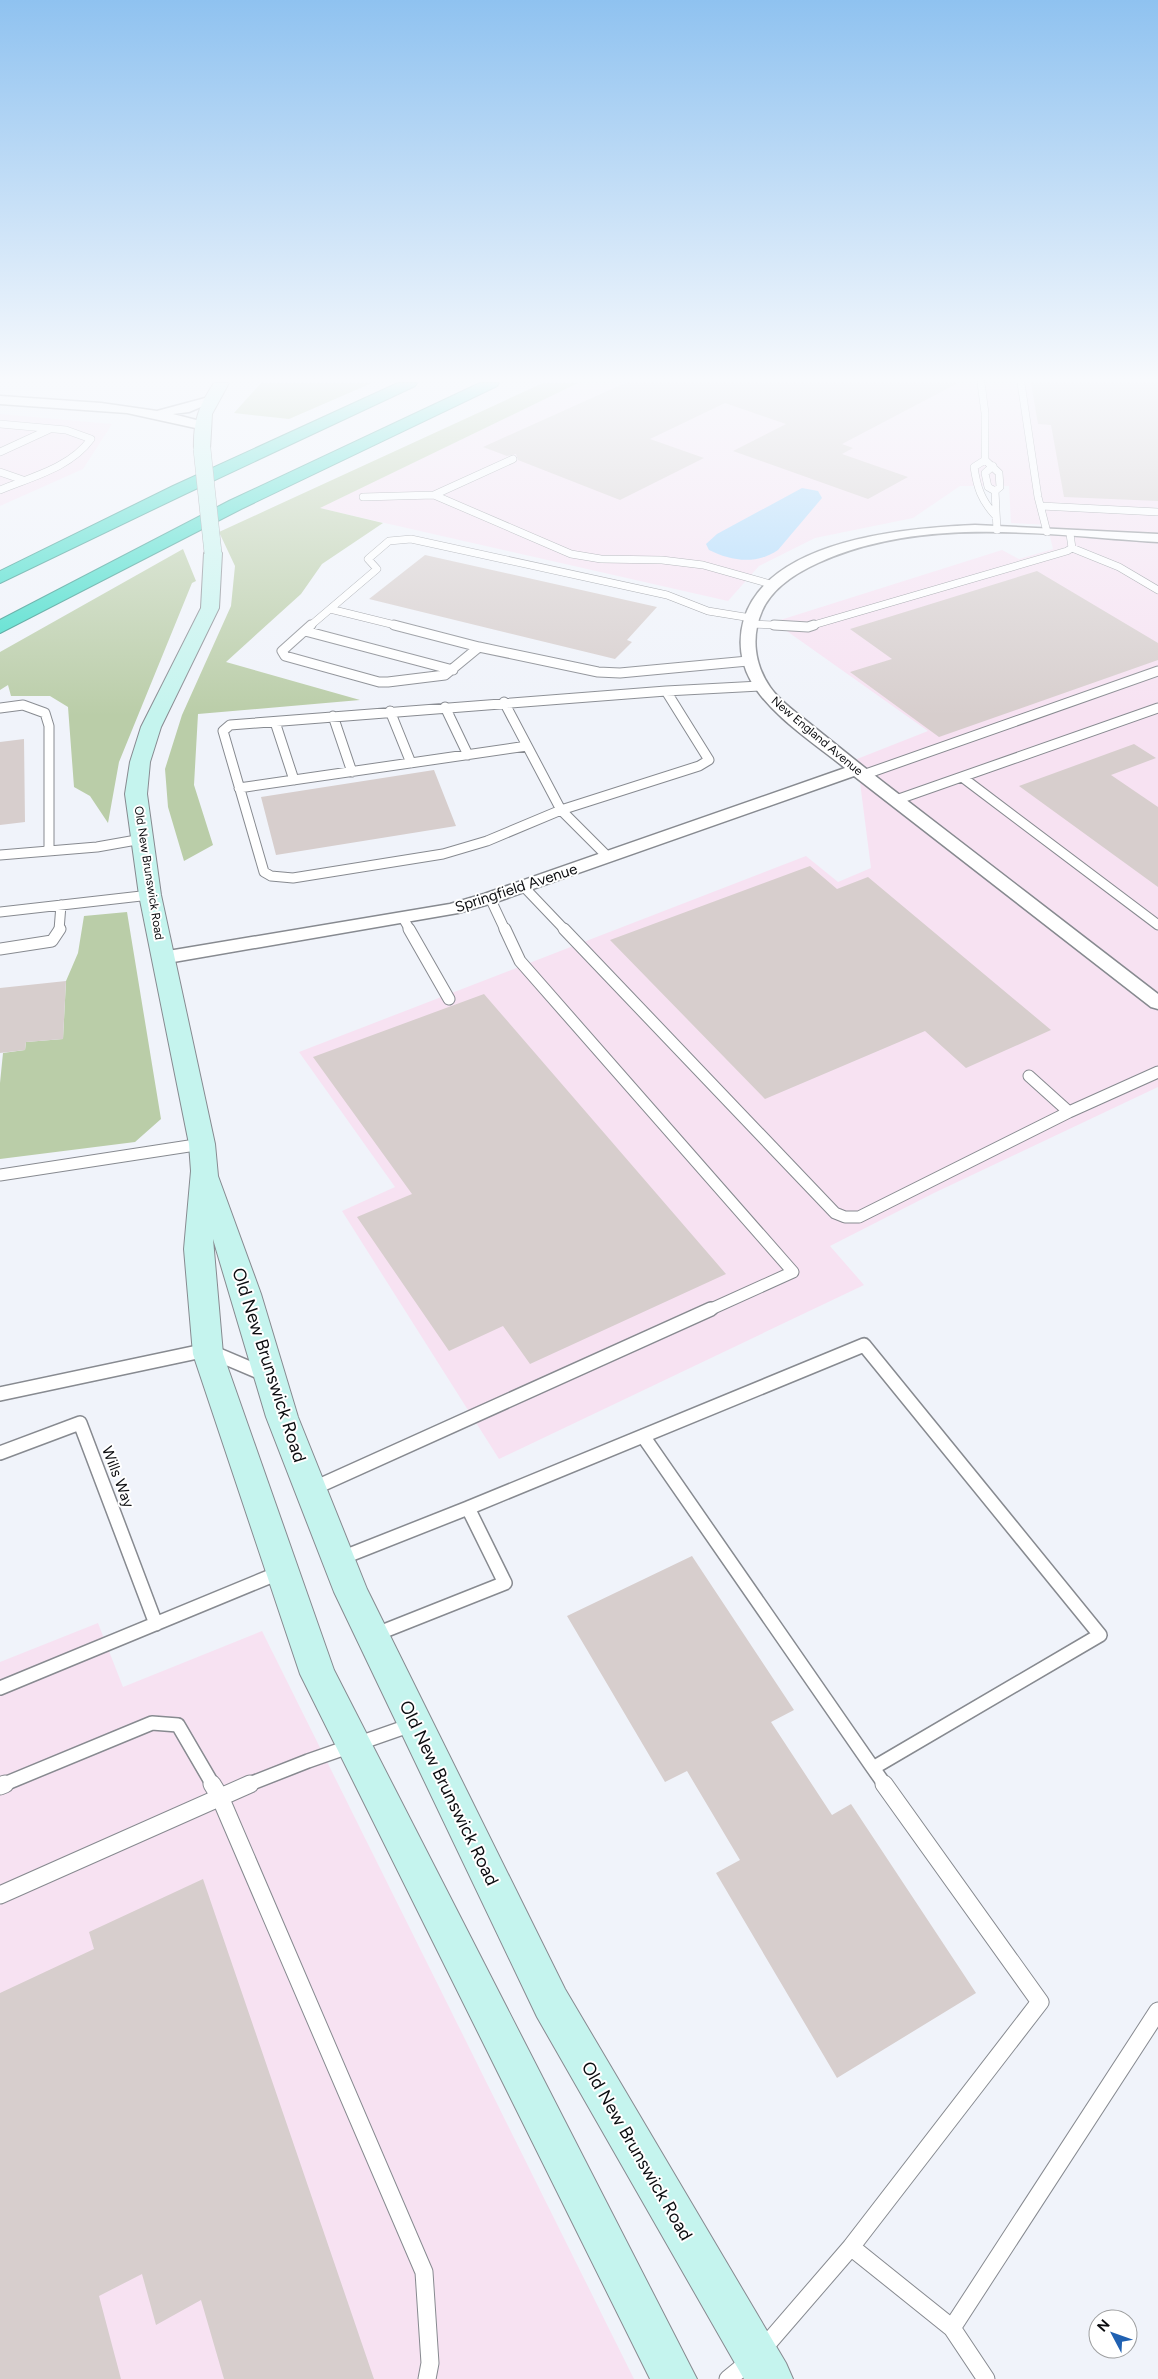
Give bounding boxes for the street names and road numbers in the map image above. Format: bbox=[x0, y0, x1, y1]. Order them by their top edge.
street label: New England Avenue bbox=[768, 694, 866, 779]
street label: Old New Brunswick Road bbox=[131, 805, 167, 941]
street label: Springfield Avenue bbox=[453, 860, 579, 916]
street label: Old New Brunswick Road bbox=[227, 1265, 311, 1465]
street label: Wills Way bbox=[98, 1444, 138, 1510]
street label: Old New Brunswick Road bbox=[395, 1697, 503, 1889]
street label: Old New Brunswick Road bbox=[577, 2058, 697, 2244]

